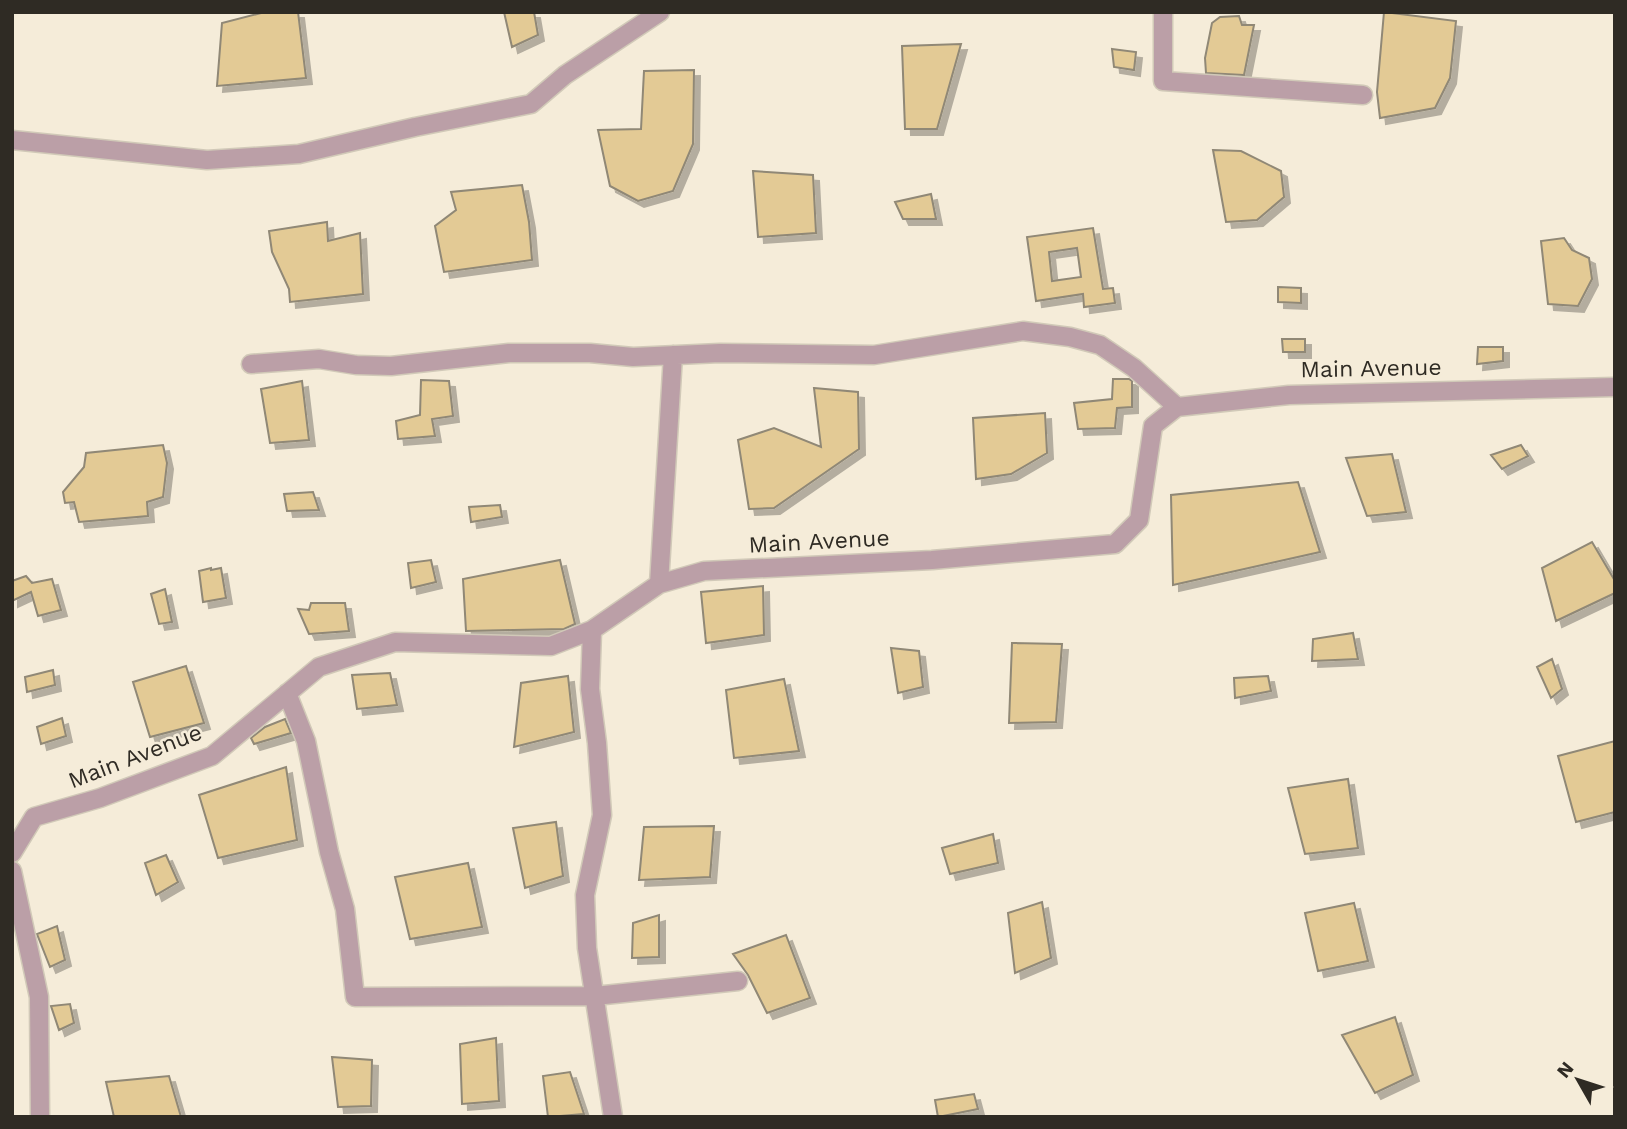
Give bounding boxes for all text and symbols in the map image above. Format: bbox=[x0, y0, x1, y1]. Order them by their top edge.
street label: Main Avenue bbox=[1300, 354, 1442, 383]
street label: Main Avenue bbox=[748, 524, 890, 559]
street label: Main Avenue bbox=[64, 719, 206, 794]
north arrow bbox=[1543, 1045, 1613, 1115]
text: N bbox=[1552, 1057, 1579, 1082]

